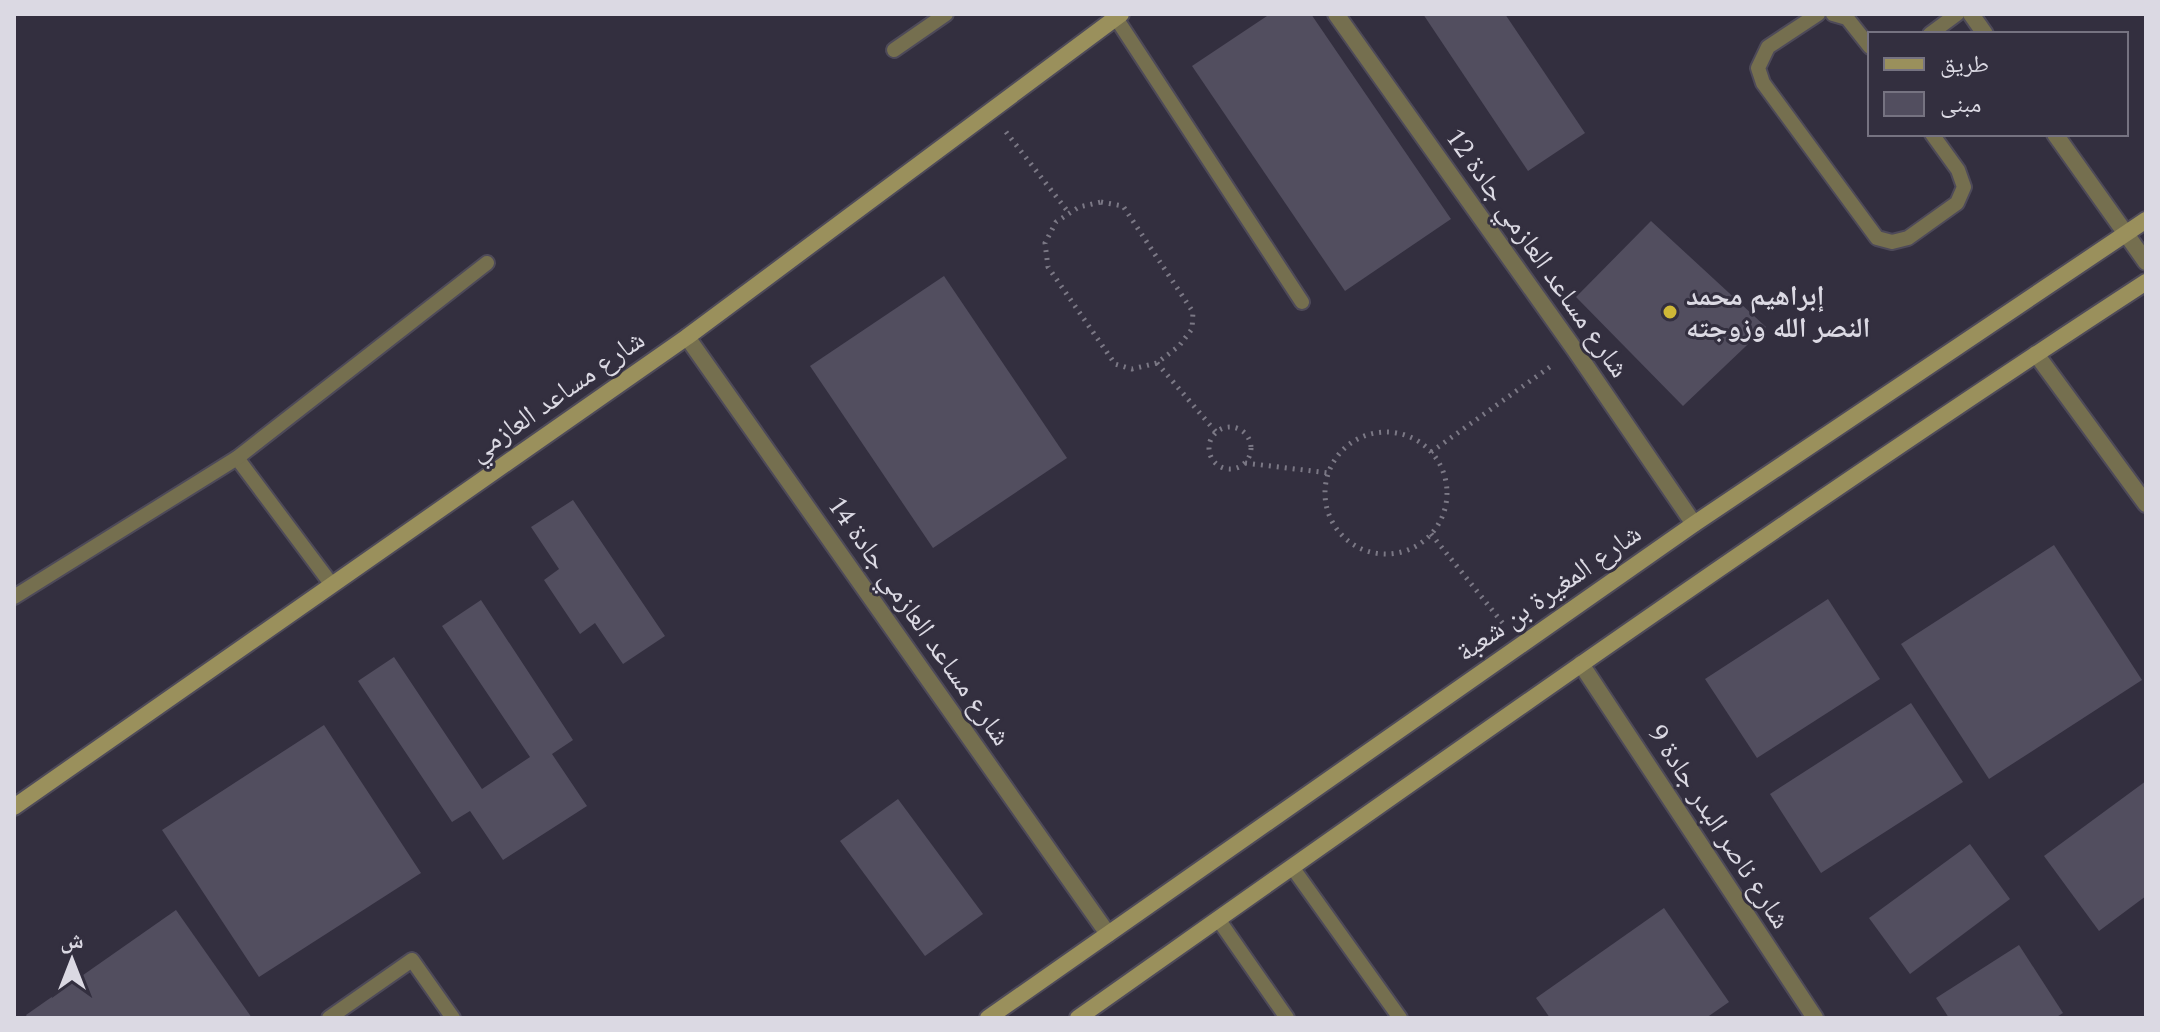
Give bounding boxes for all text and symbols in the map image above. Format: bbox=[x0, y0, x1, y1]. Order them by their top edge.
legend bbox=[1868, 32, 2128, 136]
text: طريق bbox=[1940, 47, 1989, 83]
text: مبنى bbox=[1940, 87, 1981, 123]
street label: شارع مساعد العازمي جادة 12 bbox=[1434, 119, 1640, 387]
place label: إبراهيم محمد النصر الله وزوجته bbox=[1686, 275, 1871, 350]
marker: إبراهيم محمد النصر الله وزوجته bbox=[1661, 303, 1679, 321]
street label: شارع مساعد العازمي bbox=[460, 319, 654, 473]
street label: شارع مساعد العازمي جادة 14 bbox=[816, 487, 1022, 755]
street label: شارع المغيرة بن شعبة bbox=[1447, 513, 1651, 673]
street label: شارع ناصر البدر جادة 9 bbox=[1637, 716, 1801, 938]
north arrow bbox=[32, 920, 112, 1000]
text: ش bbox=[60, 925, 84, 958]

